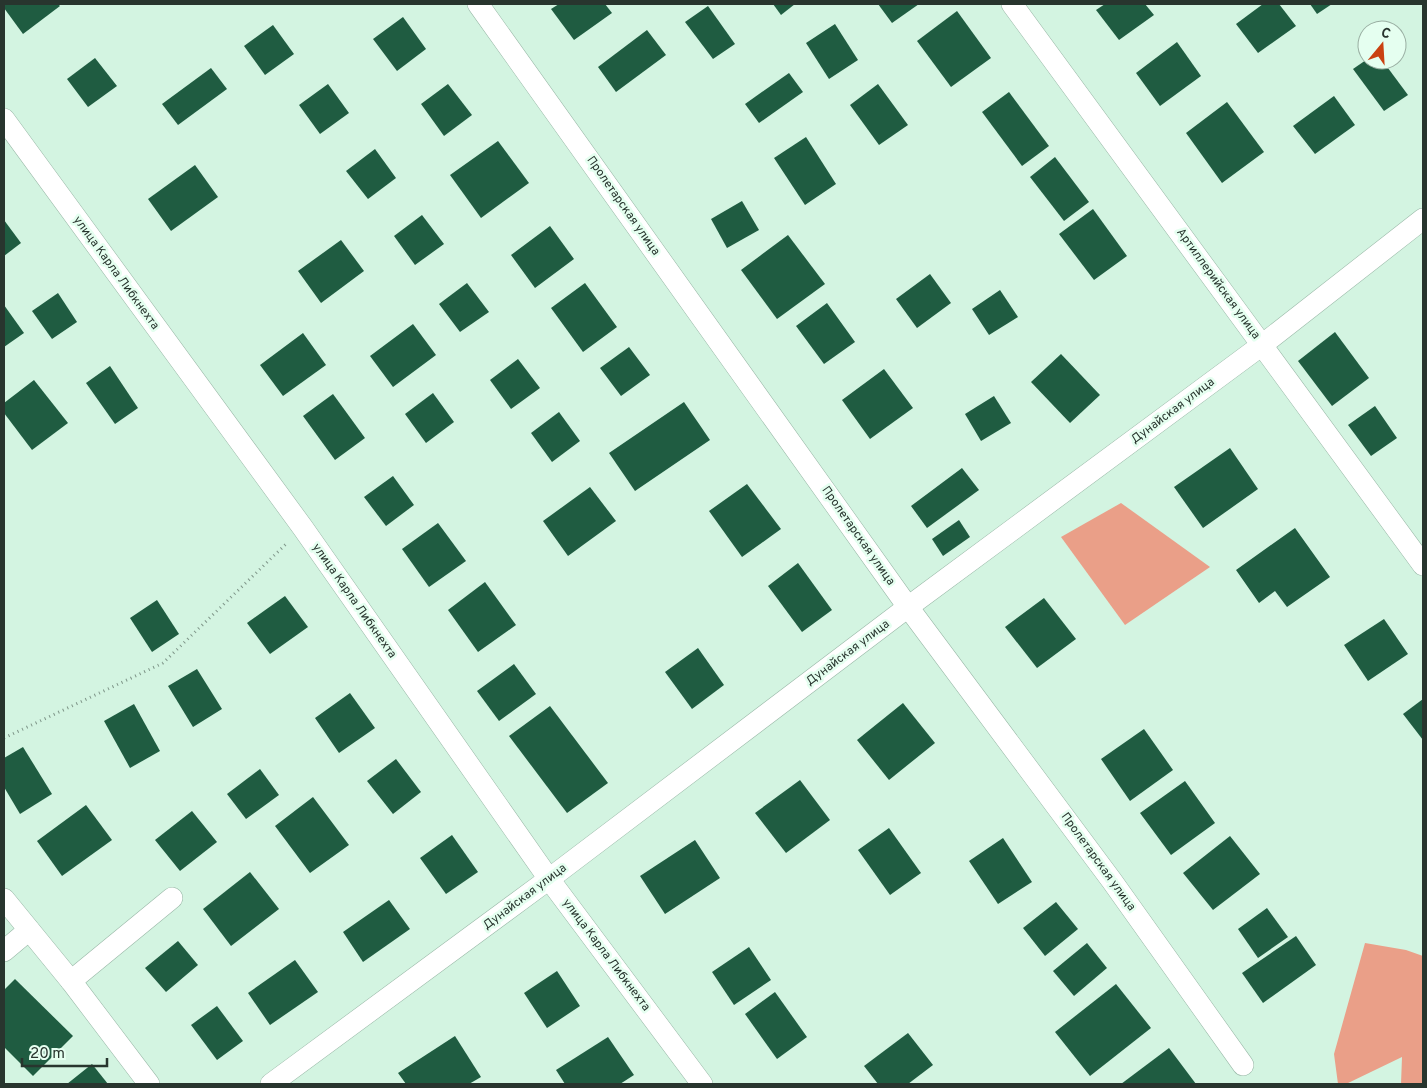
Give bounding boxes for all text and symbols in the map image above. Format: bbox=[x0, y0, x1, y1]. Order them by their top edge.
north arrow bbox=[1357, 20, 1407, 70]
text: С bbox=[1379, 25, 1392, 44]
street label: Пролетарская улица bbox=[583, 153, 663, 259]
street label: улица Карла Либкнехта bbox=[69, 213, 163, 333]
street label: Артиллерийская улица bbox=[1172, 225, 1264, 343]
street label: Дунайская улица bbox=[1128, 374, 1218, 448]
street label: Пролетарская улица bbox=[818, 483, 898, 589]
street label: улица Карла Либкнехта bbox=[308, 540, 400, 662]
street label: Дунайская улица bbox=[803, 616, 893, 690]
street label: Пролетарская улица bbox=[1057, 810, 1139, 914]
street label: Дунайская улица bbox=[480, 860, 570, 934]
street label: улица Карла Либкнехта bbox=[558, 896, 654, 1014]
scale bar bbox=[22, 1036, 108, 1068]
text: 20 m bbox=[30, 1045, 65, 1064]

